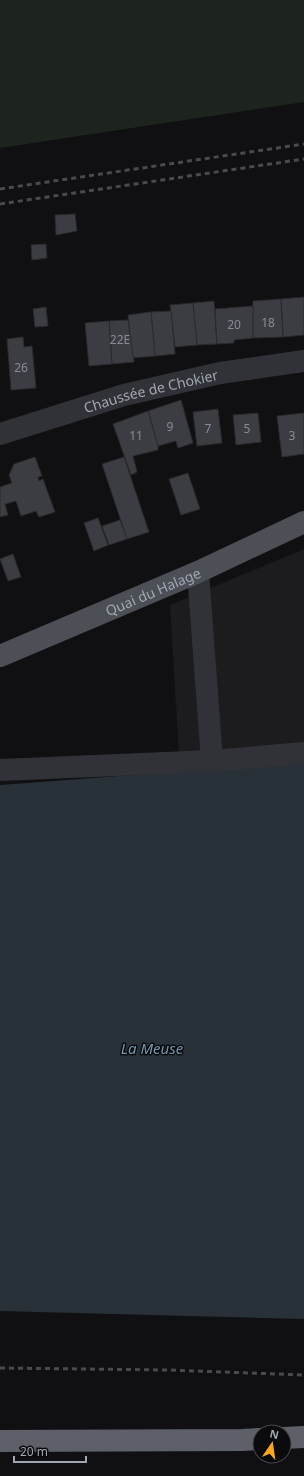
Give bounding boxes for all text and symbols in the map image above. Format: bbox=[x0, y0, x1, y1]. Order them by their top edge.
house number: 18 bbox=[261, 314, 275, 331]
house number: 20 bbox=[227, 316, 241, 333]
house number: 22E bbox=[110, 331, 130, 348]
house number: 26 bbox=[14, 359, 28, 376]
street label: Chaussée de Chokier bbox=[81, 364, 220, 417]
house number: 9 bbox=[167, 418, 174, 435]
house number: 7 bbox=[205, 420, 212, 437]
house number: 5 bbox=[244, 420, 251, 437]
house number: 11 bbox=[129, 427, 143, 444]
house number: 3 bbox=[289, 427, 296, 444]
street label: Quai du Halage bbox=[102, 562, 204, 620]
water label: La Meuse bbox=[121, 1038, 184, 1058]
north arrow bbox=[252, 1424, 292, 1464]
text: N bbox=[268, 1425, 280, 1442]
scale bar bbox=[14, 1438, 86, 1464]
text: 20 m bbox=[20, 1443, 48, 1460]

